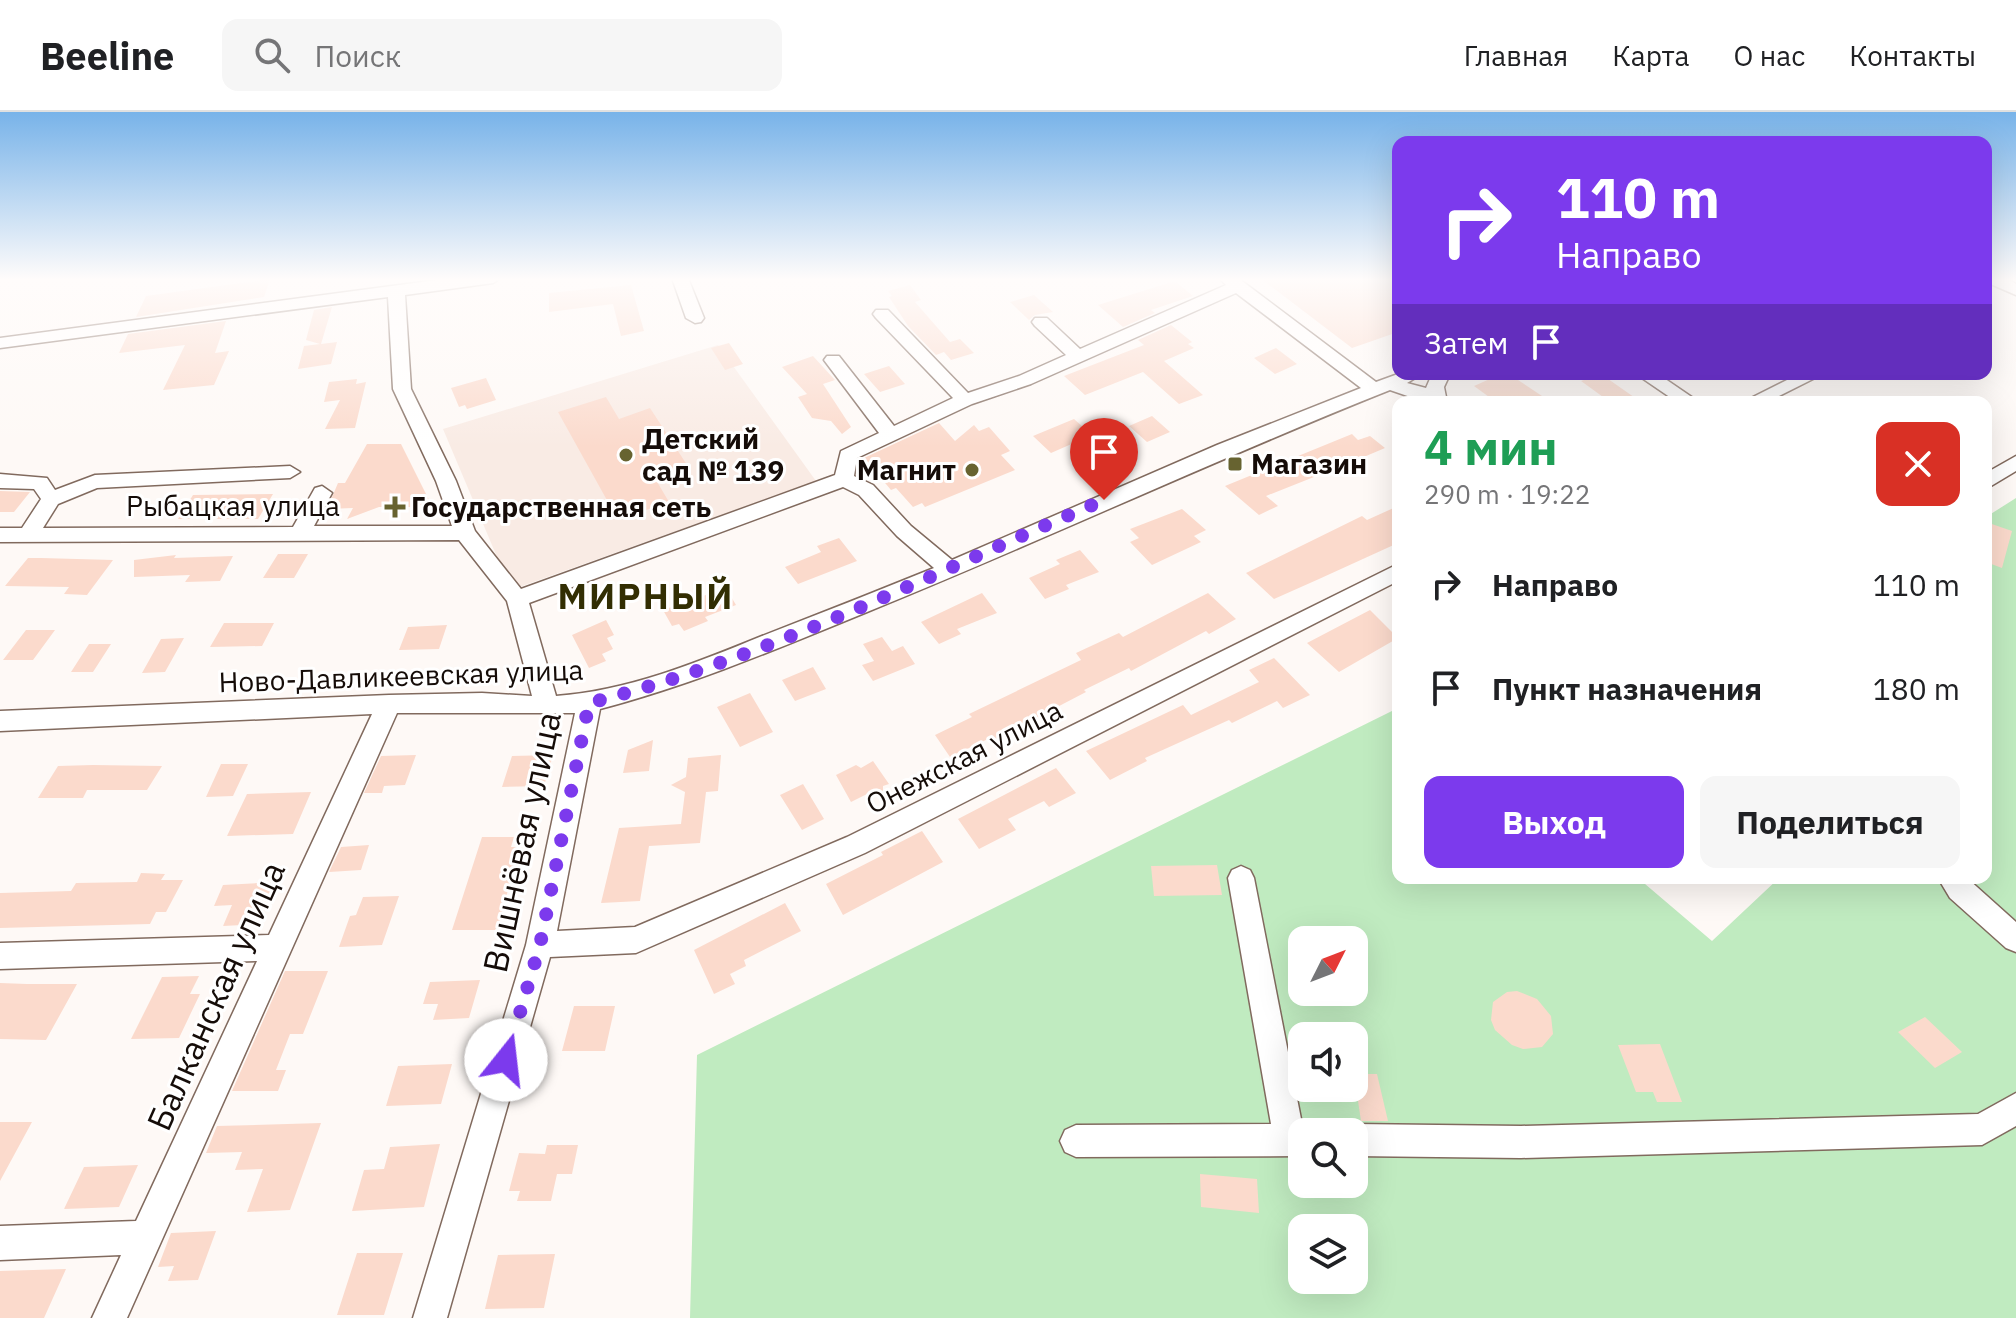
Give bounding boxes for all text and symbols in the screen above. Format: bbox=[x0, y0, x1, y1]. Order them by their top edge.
search box bbox=[222, 19, 782, 91]
text: Beeline bbox=[40, 31, 174, 80]
icon: search bbox=[250, 33, 294, 77]
text: Поиск bbox=[314, 36, 401, 75]
text: Главная bbox=[1464, 37, 1568, 74]
text: Карта bbox=[1612, 37, 1689, 74]
text: О нас bbox=[1733, 37, 1805, 74]
text: Контакты bbox=[1849, 37, 1976, 74]
text: 110 m bbox=[1556, 161, 1720, 233]
icon: right bbox=[1424, 168, 1528, 272]
text: Направо bbox=[1556, 231, 1702, 278]
icon: arrive bbox=[1524, 320, 1568, 364]
text: Затем bbox=[1424, 323, 1508, 362]
text: 4 мин bbox=[1424, 416, 1558, 478]
pin bbox=[1070, 418, 1138, 500]
place label: Детский сад № 139 bbox=[642, 420, 784, 489]
button: close bbox=[1876, 422, 1960, 506]
icon: arrive bbox=[1082, 430, 1126, 474]
place label: Магазин bbox=[1251, 445, 1367, 482]
marker: Детский сад № 139 bbox=[617, 446, 635, 464]
place label: Магнит bbox=[857, 451, 956, 488]
marker: Магазин bbox=[1226, 455, 1244, 473]
marker: Магнит bbox=[963, 461, 981, 479]
text: 290 m · 19:22 bbox=[1424, 477, 1590, 511]
street label: Рыбацкая улица bbox=[126, 487, 340, 524]
place label: Государственная сеть bbox=[411, 488, 711, 525]
marker: Государственная сеть bbox=[386, 498, 404, 516]
icon: right bbox=[1424, 562, 1468, 606]
text: Направо bbox=[1492, 565, 1618, 604]
text: 110 m bbox=[1873, 565, 1960, 604]
district label: МИРНЫЙ bbox=[558, 572, 734, 619]
street label: Ново-Давликеевская улица bbox=[218, 651, 584, 700]
icon: arrive bbox=[1424, 666, 1468, 710]
text: Пункт назначения bbox=[1492, 669, 1762, 708]
text: 180 m bbox=[1873, 669, 1960, 708]
street label: Онежская улица bbox=[859, 691, 1068, 822]
street label: Вишнёвая улица bbox=[472, 707, 570, 976]
button: Выход bbox=[1424, 776, 1684, 868]
button: Поделиться bbox=[1700, 776, 1960, 868]
street label: Балканская улица bbox=[136, 854, 294, 1137]
north arrow bbox=[1288, 926, 1368, 1006]
map controls bbox=[1288, 926, 1368, 1294]
position arrow bbox=[464, 1018, 548, 1102]
button: sound bbox=[1288, 1022, 1368, 1102]
button: search bbox=[1288, 1118, 1368, 1198]
button: layers bbox=[1288, 1214, 1368, 1294]

